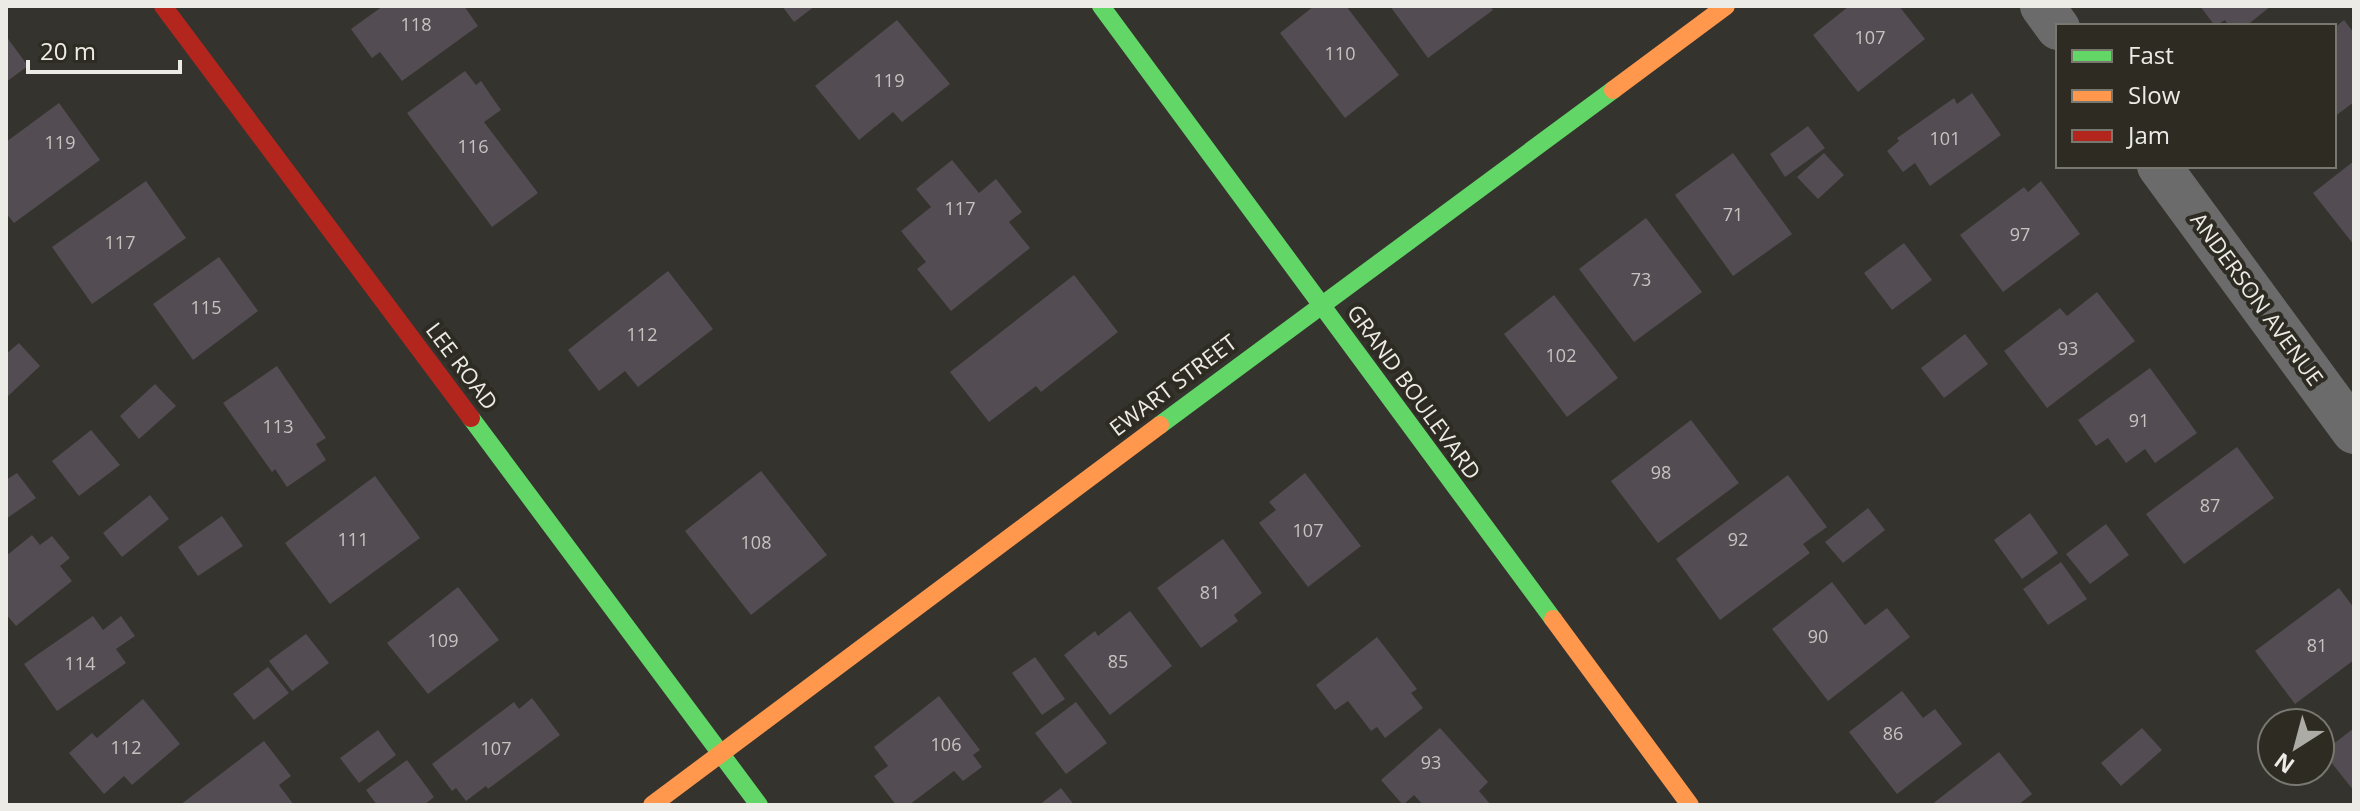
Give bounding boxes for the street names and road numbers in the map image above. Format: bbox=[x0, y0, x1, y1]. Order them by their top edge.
street label: ANDERSON AVENUE bbox=[2185, 206, 2331, 391]
street label: GRAND BOULEVARD bbox=[1341, 298, 1488, 485]
street label: LEE ROAD bbox=[420, 316, 506, 415]
street label: EWART STREET bbox=[1103, 326, 1242, 442]

